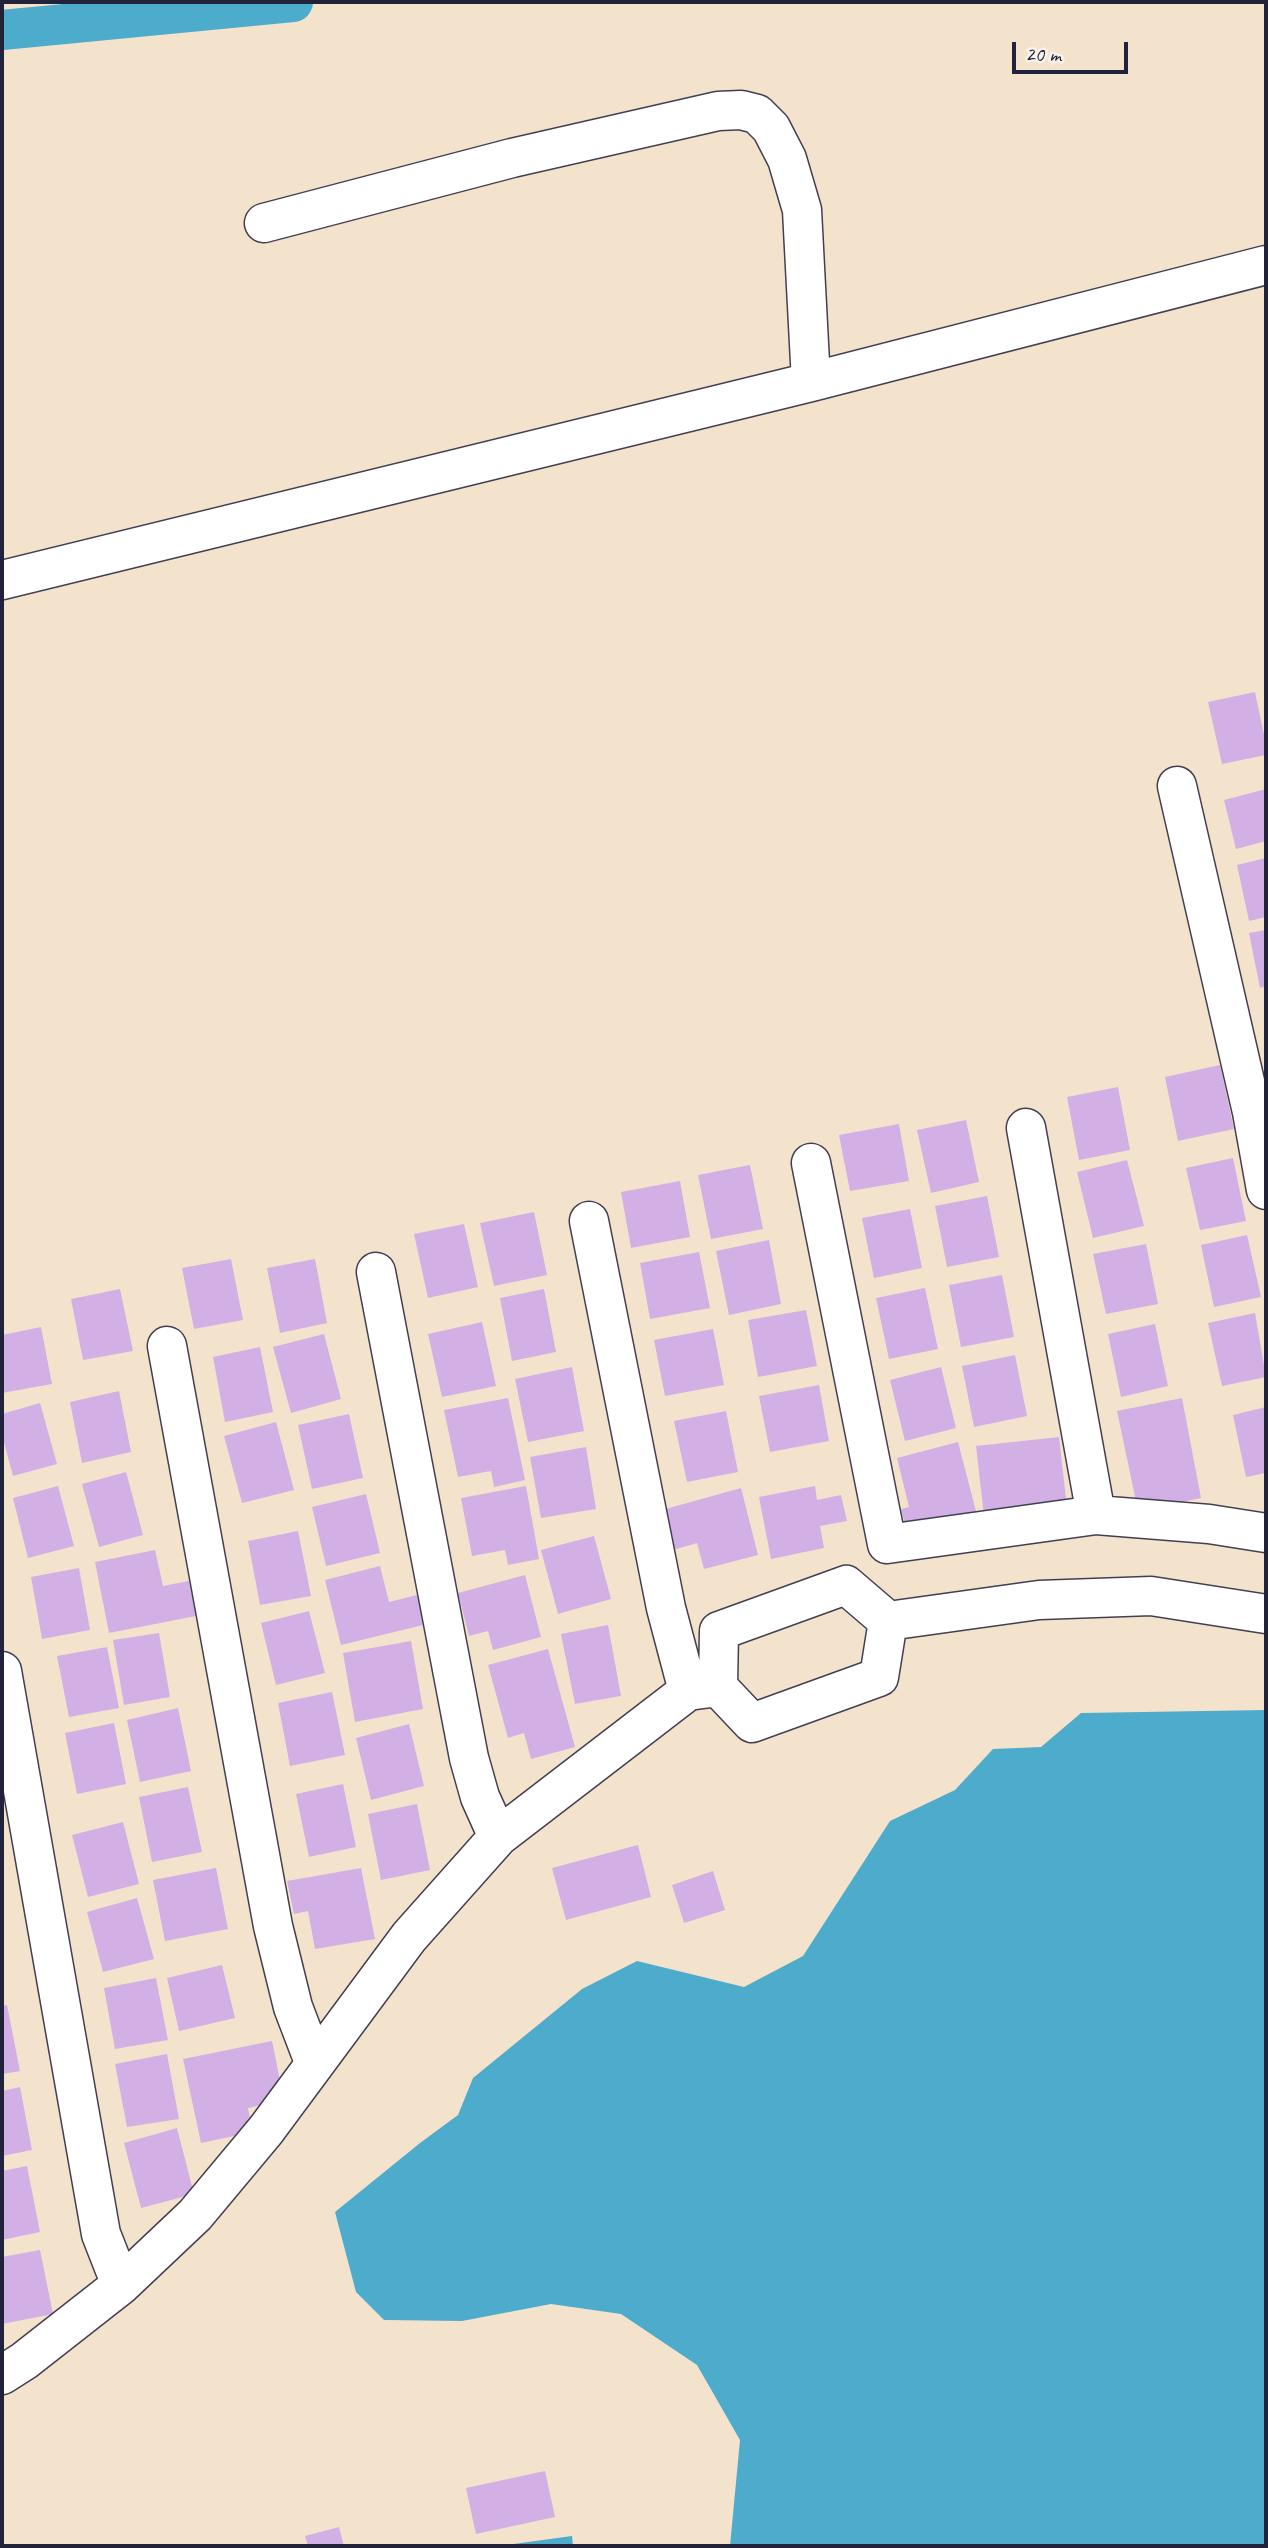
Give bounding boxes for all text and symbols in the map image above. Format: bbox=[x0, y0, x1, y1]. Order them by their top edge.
scale bar bbox=[1016, 28, 1132, 72]
text: 20 m bbox=[1025, 41, 1061, 67]

